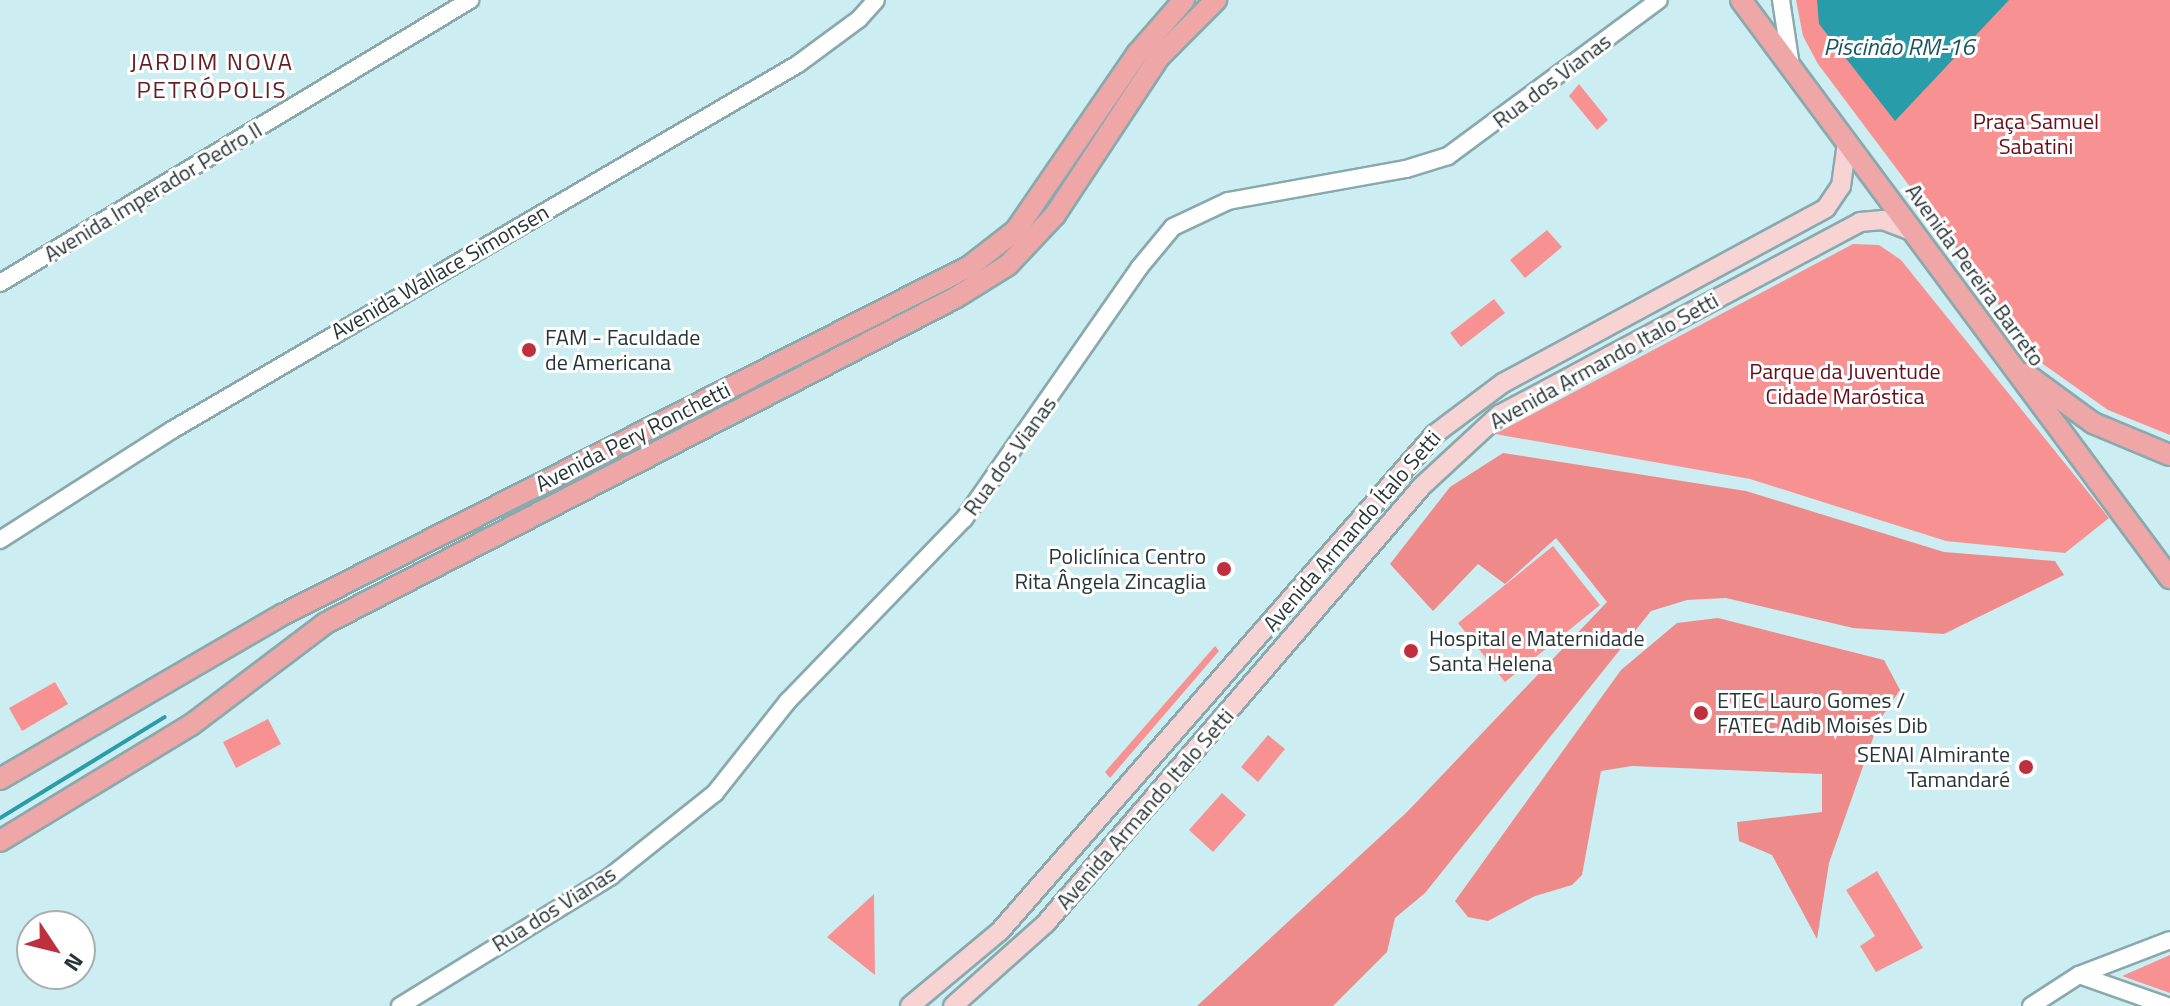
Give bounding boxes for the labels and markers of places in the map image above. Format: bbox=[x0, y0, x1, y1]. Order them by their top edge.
place label: FAM - Faculdade de Americana bbox=[545, 324, 700, 376]
marker: FAM - Faculdade de Americana bbox=[520, 341, 538, 359]
place label: Policlínica Centro Rita Ângela Zincaglia bbox=[1014, 543, 1206, 594]
marker: Policlínica Centro Rita Ângela Zincaglia bbox=[1213, 558, 1235, 580]
place label: Hospital e Maternidade Santa Helena bbox=[1429, 625, 1645, 676]
marker: Hospital e Maternidade Santa Helena bbox=[1400, 640, 1422, 662]
place label: ETEC Lauro Gomes / FATEC Adib Moisés Dib bbox=[1717, 687, 1928, 738]
marker: ETEC Lauro Gomes / FATEC Adib Moisés Dib bbox=[1692, 704, 1710, 722]
place label: SENAI Almirante Tamandaré bbox=[1857, 741, 2010, 792]
marker: SENAI Almirante Tamandaré bbox=[2017, 758, 2035, 776]

